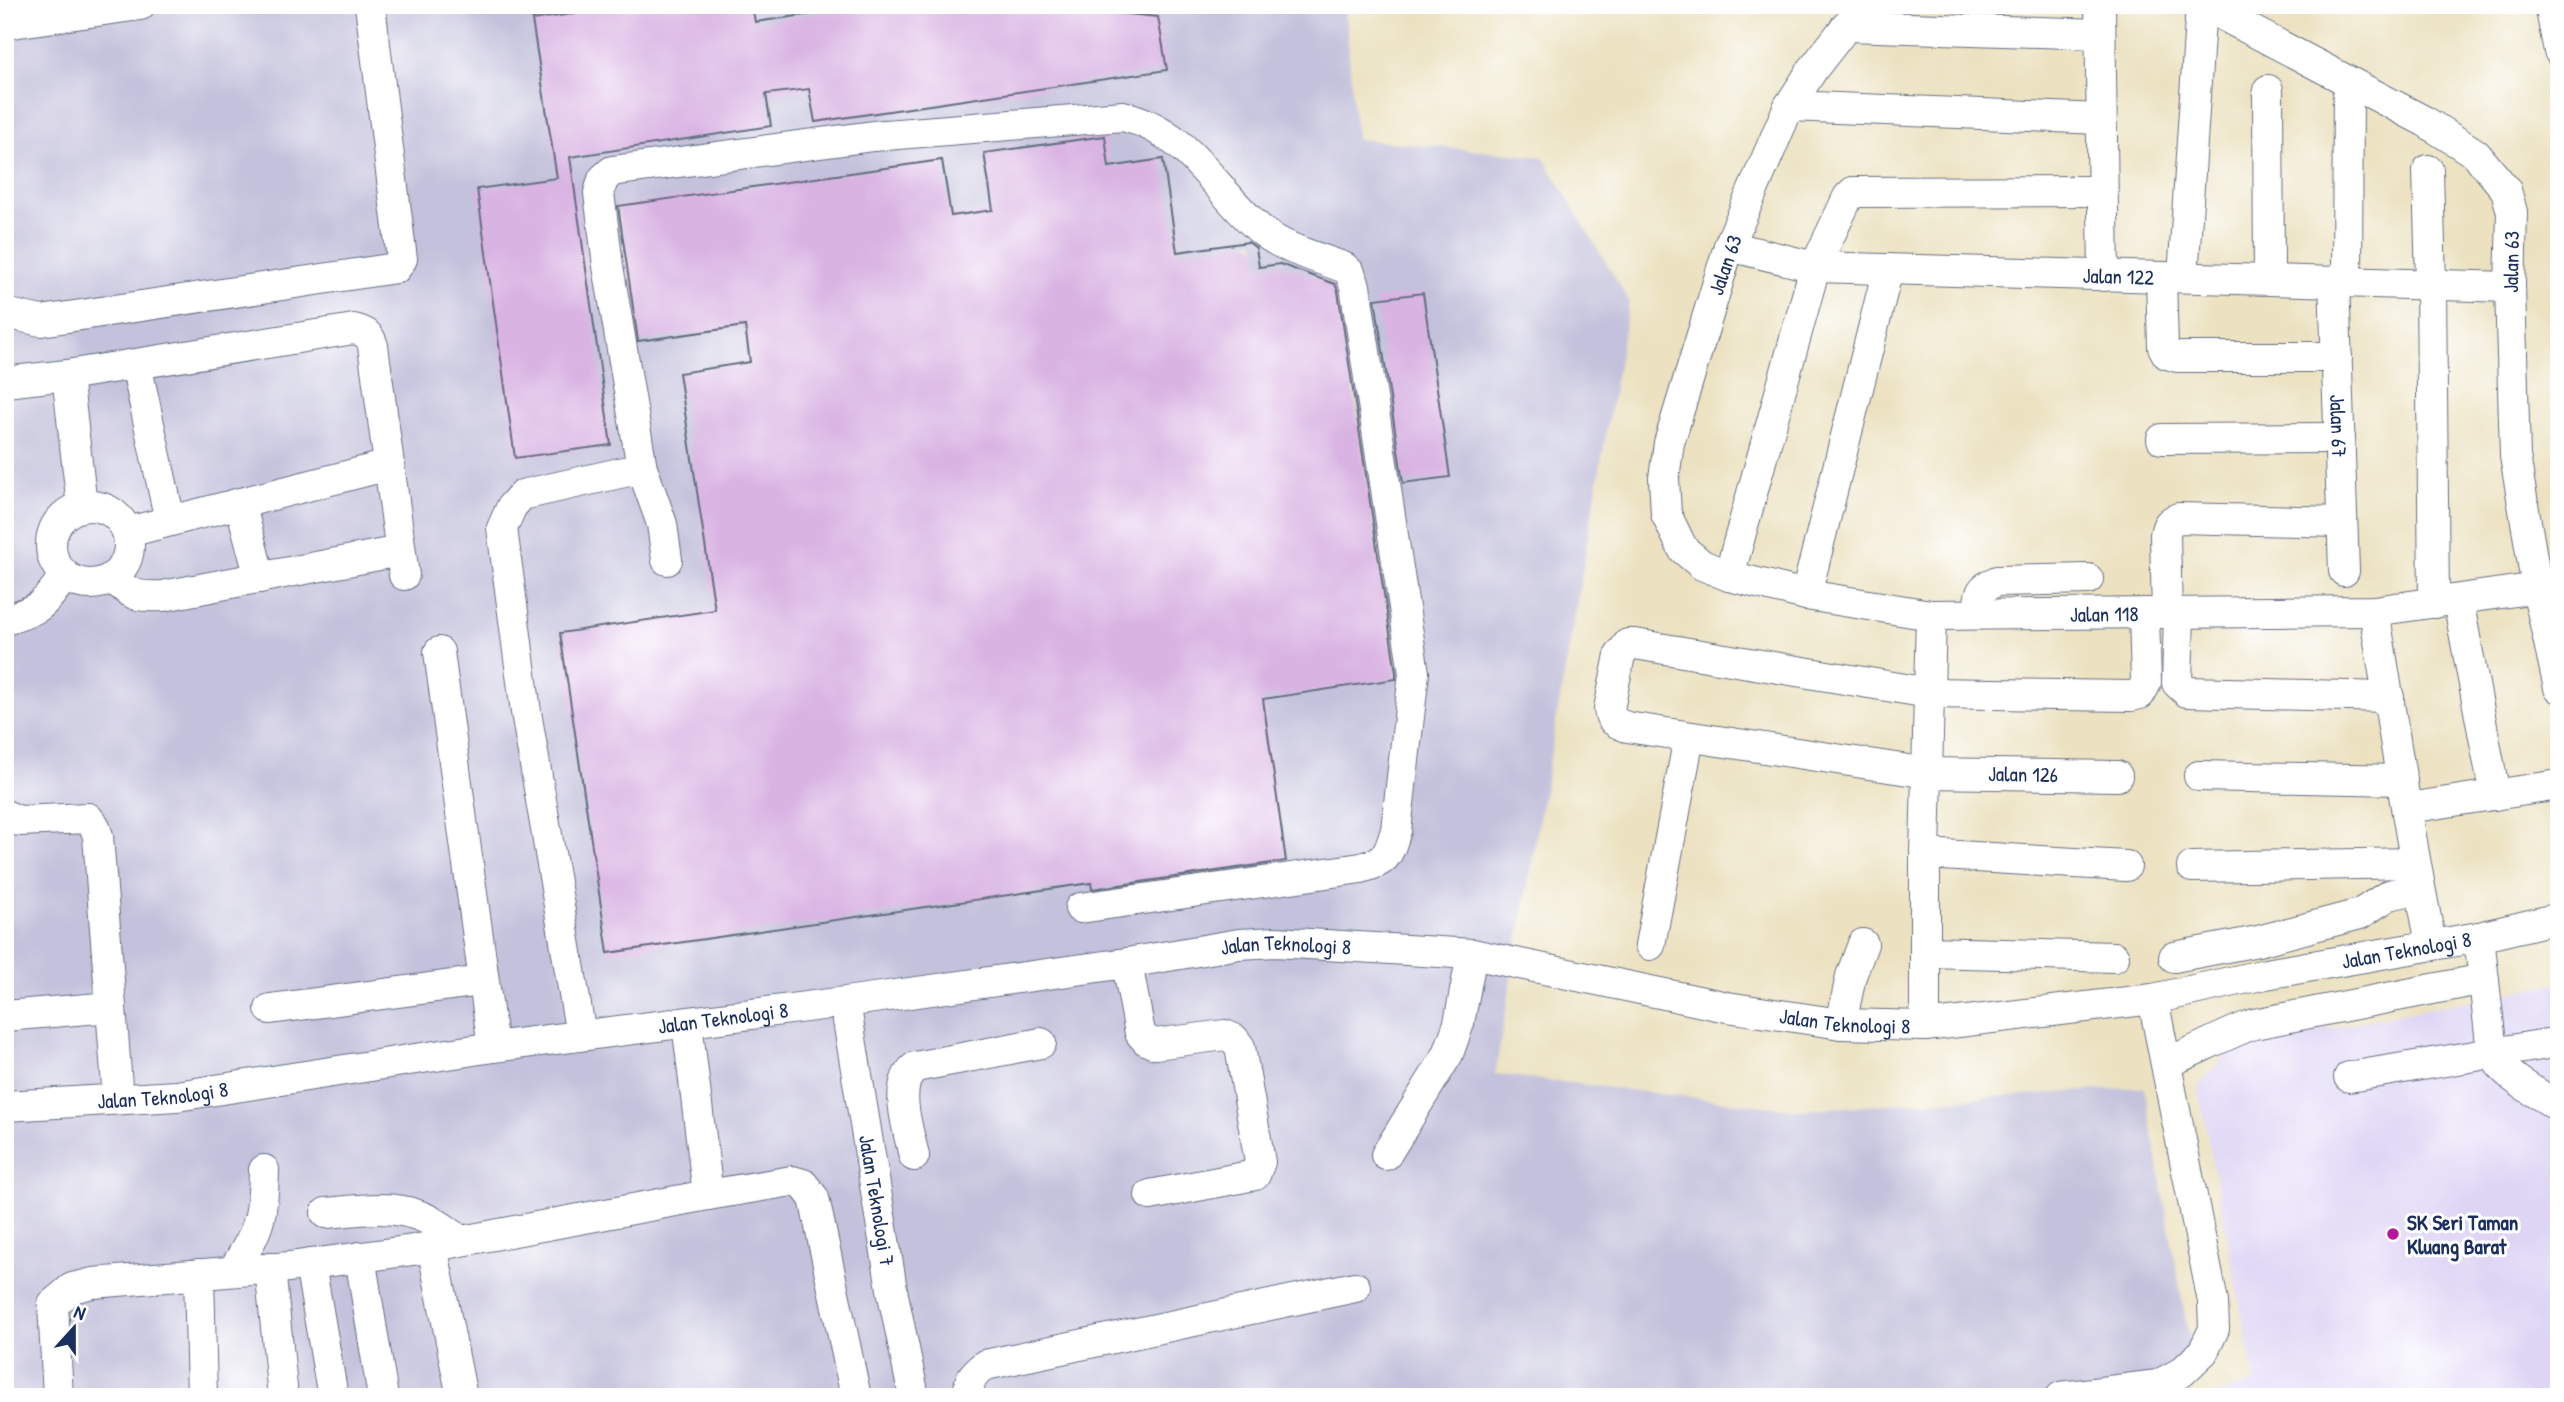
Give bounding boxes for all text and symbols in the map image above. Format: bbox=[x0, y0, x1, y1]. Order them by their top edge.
street label: Jalan 63 bbox=[1701, 231, 1749, 299]
street label: Jalan 63 bbox=[2496, 231, 2526, 293]
street label: Jalan 122 bbox=[2082, 260, 2155, 291]
street label: Jalan 67 bbox=[2323, 394, 2355, 458]
street label: Jalan 118 bbox=[2070, 599, 2139, 628]
street label: Jalan 126 bbox=[1988, 759, 2058, 789]
street label: Jalan Teknologi 8 bbox=[2339, 924, 2473, 975]
street label: Jalan Teknologi 8 bbox=[1218, 927, 1352, 961]
street label: Jalan Teknologi 8 bbox=[656, 995, 790, 1040]
street label: Jalan Teknologi 8 bbox=[1778, 1001, 1911, 1040]
street label: Jalan Teknologi 8 bbox=[96, 1074, 230, 1115]
street label: Jalan Teknologi 7 bbox=[852, 1133, 903, 1268]
place label: SK Seri Taman Kluang Barat bbox=[2407, 1208, 2518, 1262]
marker: SK Seri Taman Kluang Barat bbox=[2385, 1226, 2401, 1242]
north arrow bbox=[38, 1294, 108, 1364]
text: N bbox=[71, 1298, 89, 1326]

